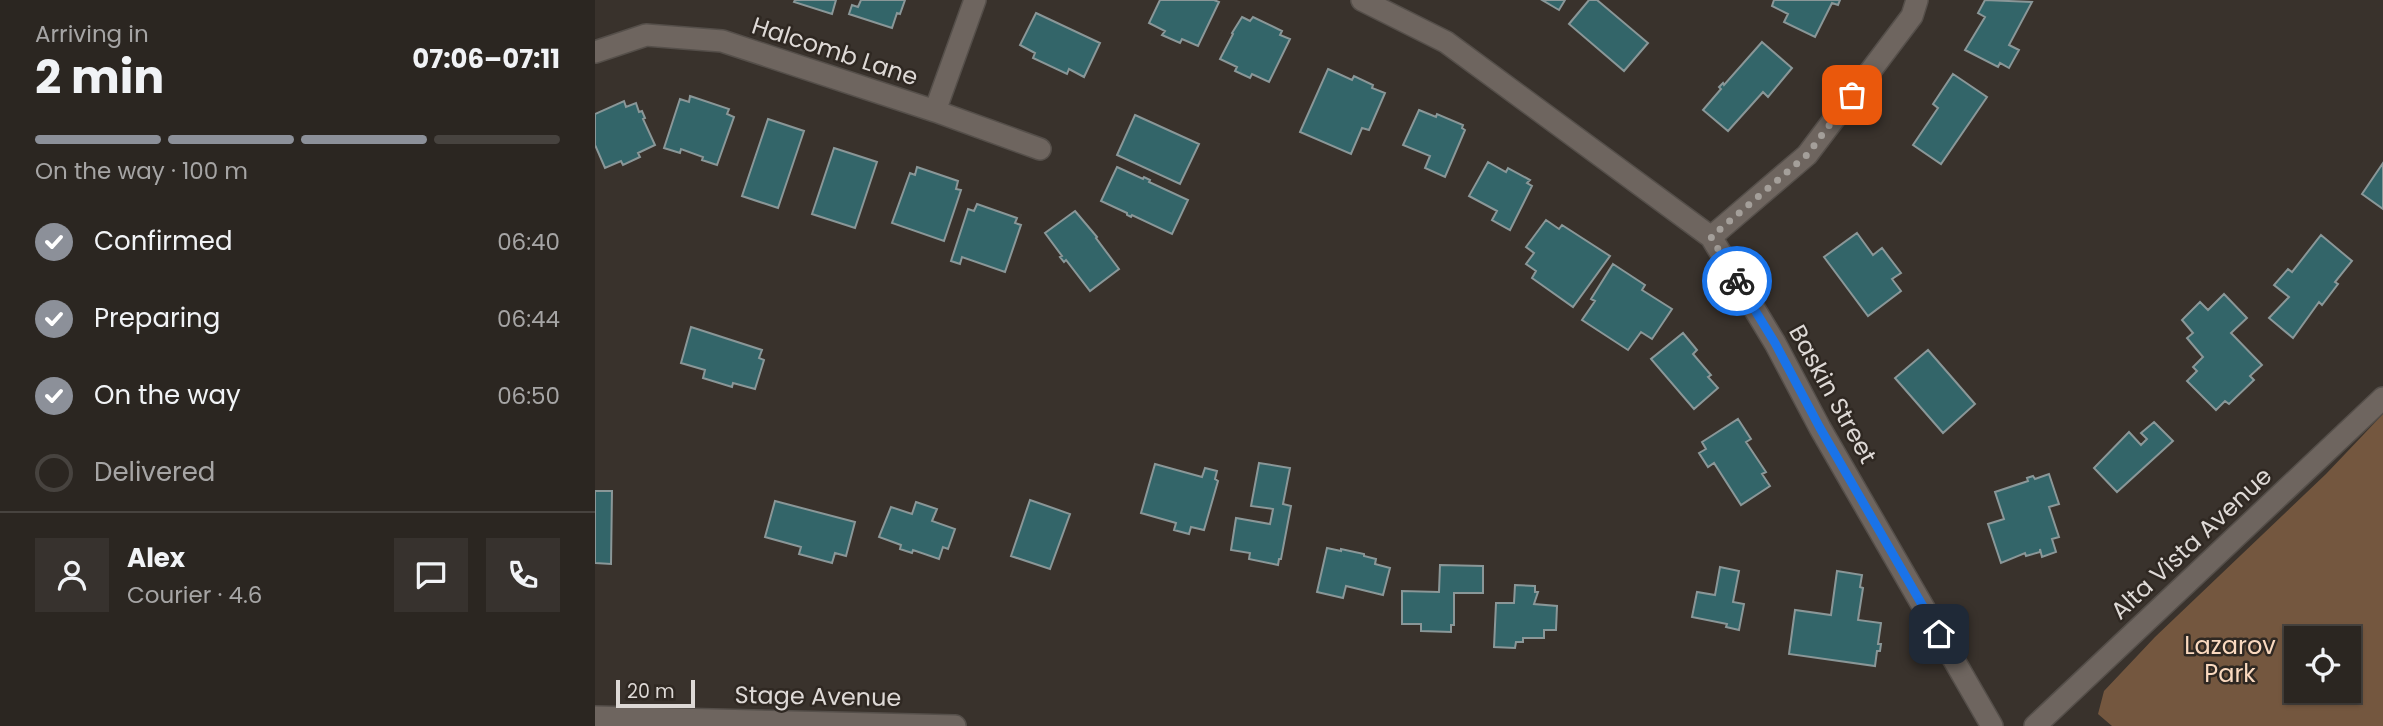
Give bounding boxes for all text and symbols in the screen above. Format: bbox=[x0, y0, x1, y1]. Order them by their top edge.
street label: Halcomb Lane bbox=[748, 9, 922, 93]
text: Arriving in bbox=[35, 18, 149, 50]
text: 07:06–07:11 bbox=[412, 41, 560, 77]
text: 2 min bbox=[35, 45, 164, 109]
pin bbox=[1822, 65, 1882, 125]
icon: bag bbox=[1833, 76, 1871, 114]
text: On the way · 100 m bbox=[35, 155, 248, 187]
icon: check bbox=[35, 223, 73, 261]
text: Confirmed bbox=[94, 223, 232, 259]
text: 06:40 bbox=[497, 226, 560, 258]
courier bbox=[1702, 246, 1772, 316]
icon: bike bbox=[1718, 262, 1756, 300]
icon: check bbox=[35, 300, 73, 338]
text: Preparing bbox=[94, 300, 220, 336]
text: 06:44 bbox=[497, 303, 560, 335]
street label: Baskin Street bbox=[1781, 319, 1885, 469]
icon: check bbox=[35, 377, 73, 415]
text: On the way bbox=[94, 377, 241, 413]
text: 06:50 bbox=[497, 380, 560, 412]
text: Delivered bbox=[94, 454, 215, 490]
street label: Alta Vista Avenue bbox=[2103, 459, 2279, 627]
button: person bbox=[35, 538, 109, 612]
button: chat bbox=[394, 538, 468, 612]
button: phone bbox=[486, 538, 560, 612]
text: Alex bbox=[127, 540, 185, 576]
text: Courier · 4.6 bbox=[127, 579, 262, 611]
pin bbox=[1909, 604, 1969, 664]
icon: home bbox=[1920, 615, 1958, 653]
map controls bbox=[2284, 626, 2361, 703]
button: locate bbox=[2284, 626, 2361, 703]
park label: Lazarov Park bbox=[2184, 629, 2276, 690]
scale bar bbox=[616, 677, 695, 709]
text: 20 m bbox=[627, 678, 675, 705]
street label: Stage Avenue bbox=[734, 678, 902, 714]

